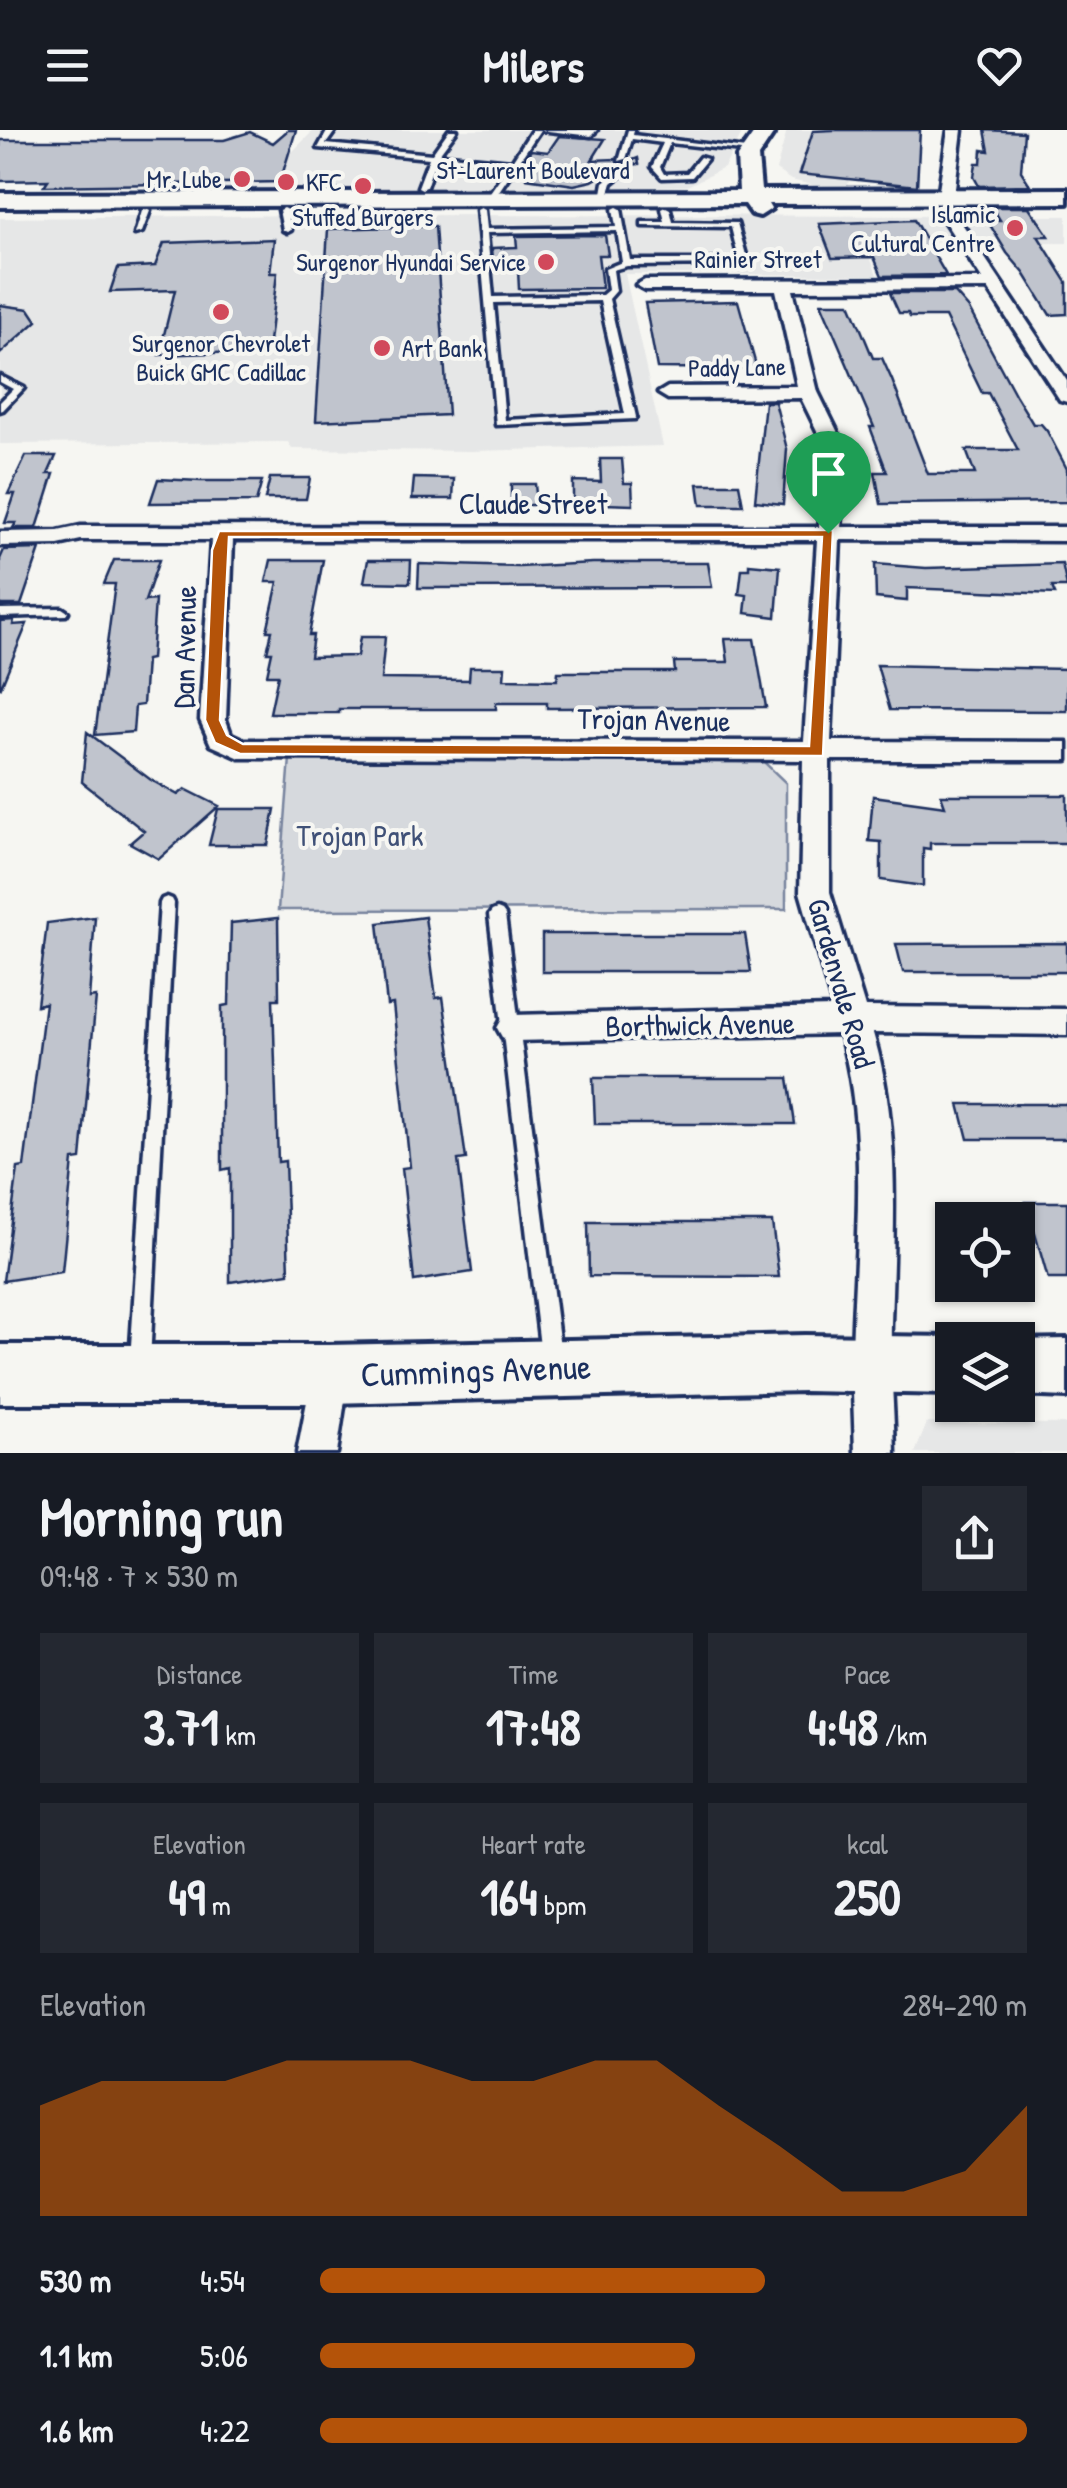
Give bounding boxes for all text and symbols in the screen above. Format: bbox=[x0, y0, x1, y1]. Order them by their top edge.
text: Milers bbox=[483, 35, 584, 96]
icon: menu bbox=[40, 38, 95, 93]
icon: heart bbox=[972, 38, 1027, 93]
street label: St-Laurent Boulevard bbox=[436, 153, 630, 187]
place label: Mr. Lube bbox=[147, 162, 222, 196]
place label: KFC bbox=[306, 165, 342, 199]
marker: Mr. Lube bbox=[231, 168, 253, 190]
marker: KFC bbox=[275, 171, 297, 193]
marker: Stuffed Burgers bbox=[352, 175, 374, 197]
place label: Islamic Cultural Centre bbox=[851, 197, 995, 260]
place label: Stuffed Burgers bbox=[292, 200, 434, 234]
marker: Islamic Cultural Centre bbox=[1004, 217, 1026, 239]
street label: Rainier Street bbox=[694, 242, 822, 276]
place label: Surgenor Hyundai Service bbox=[296, 245, 526, 279]
marker: Surgenor Hyundai Service bbox=[535, 251, 557, 273]
marker: Surgenor Chevrolet Buick GMC Cadillac bbox=[210, 301, 232, 323]
place label: Surgenor Chevrolet Buick GMC Cadillac bbox=[132, 326, 310, 389]
place label: Art Bank bbox=[402, 331, 482, 365]
marker: Art Bank bbox=[371, 337, 393, 359]
street label: Paddy Lane bbox=[688, 349, 786, 385]
pin bbox=[786, 431, 871, 534]
icon: arrive bbox=[801, 446, 856, 501]
street label: Claude Street bbox=[459, 483, 608, 523]
street label: Dan Avenue bbox=[163, 585, 205, 709]
street label: Trojan Avenue bbox=[577, 698, 731, 740]
park label: Trojan Park bbox=[296, 815, 424, 855]
street label: Gardenvale Road bbox=[799, 894, 885, 1073]
street label: Borthwick Avenue bbox=[605, 1002, 795, 1046]
map controls bbox=[935, 1202, 1035, 1422]
button: locate bbox=[935, 1202, 1035, 1302]
button: layers bbox=[935, 1322, 1035, 1422]
street label: Cummings Avenue bbox=[360, 1342, 592, 1398]
text: Morning run bbox=[40, 1479, 283, 1553]
button: share bbox=[922, 1486, 1027, 1591]
text: 09:48 · 7 × 530 m bbox=[40, 1554, 238, 1597]
text: Distance bbox=[157, 1655, 242, 1693]
text: Time bbox=[509, 1655, 558, 1693]
text: Pace bbox=[844, 1655, 891, 1693]
text: 3.71 bbox=[143, 1693, 219, 1761]
text: 17:48 bbox=[486, 1693, 581, 1761]
text: 4:48 bbox=[808, 1693, 878, 1761]
text: km bbox=[219, 1716, 256, 1754]
text: /km bbox=[878, 1716, 927, 1754]
text: Elevation bbox=[153, 1825, 246, 1863]
text: Heart rate bbox=[481, 1825, 586, 1863]
text: kcal bbox=[847, 1825, 888, 1863]
text: 49 bbox=[168, 1863, 205, 1931]
text: 164 bbox=[481, 1863, 537, 1931]
text: 250 bbox=[834, 1863, 901, 1931]
text: m bbox=[205, 1886, 231, 1924]
text: bpm bbox=[537, 1886, 586, 1924]
text: Elevation bbox=[40, 1983, 146, 2026]
text: 284–290 m bbox=[903, 1983, 1027, 2026]
text: 530 m bbox=[40, 2259, 111, 2302]
text: 4:54 bbox=[200, 2259, 245, 2302]
text: 1.1 km bbox=[40, 2334, 112, 2377]
text: 5:06 bbox=[200, 2334, 248, 2377]
text: 1.6 km bbox=[40, 2409, 114, 2452]
text: 4:22 bbox=[200, 2409, 249, 2452]

